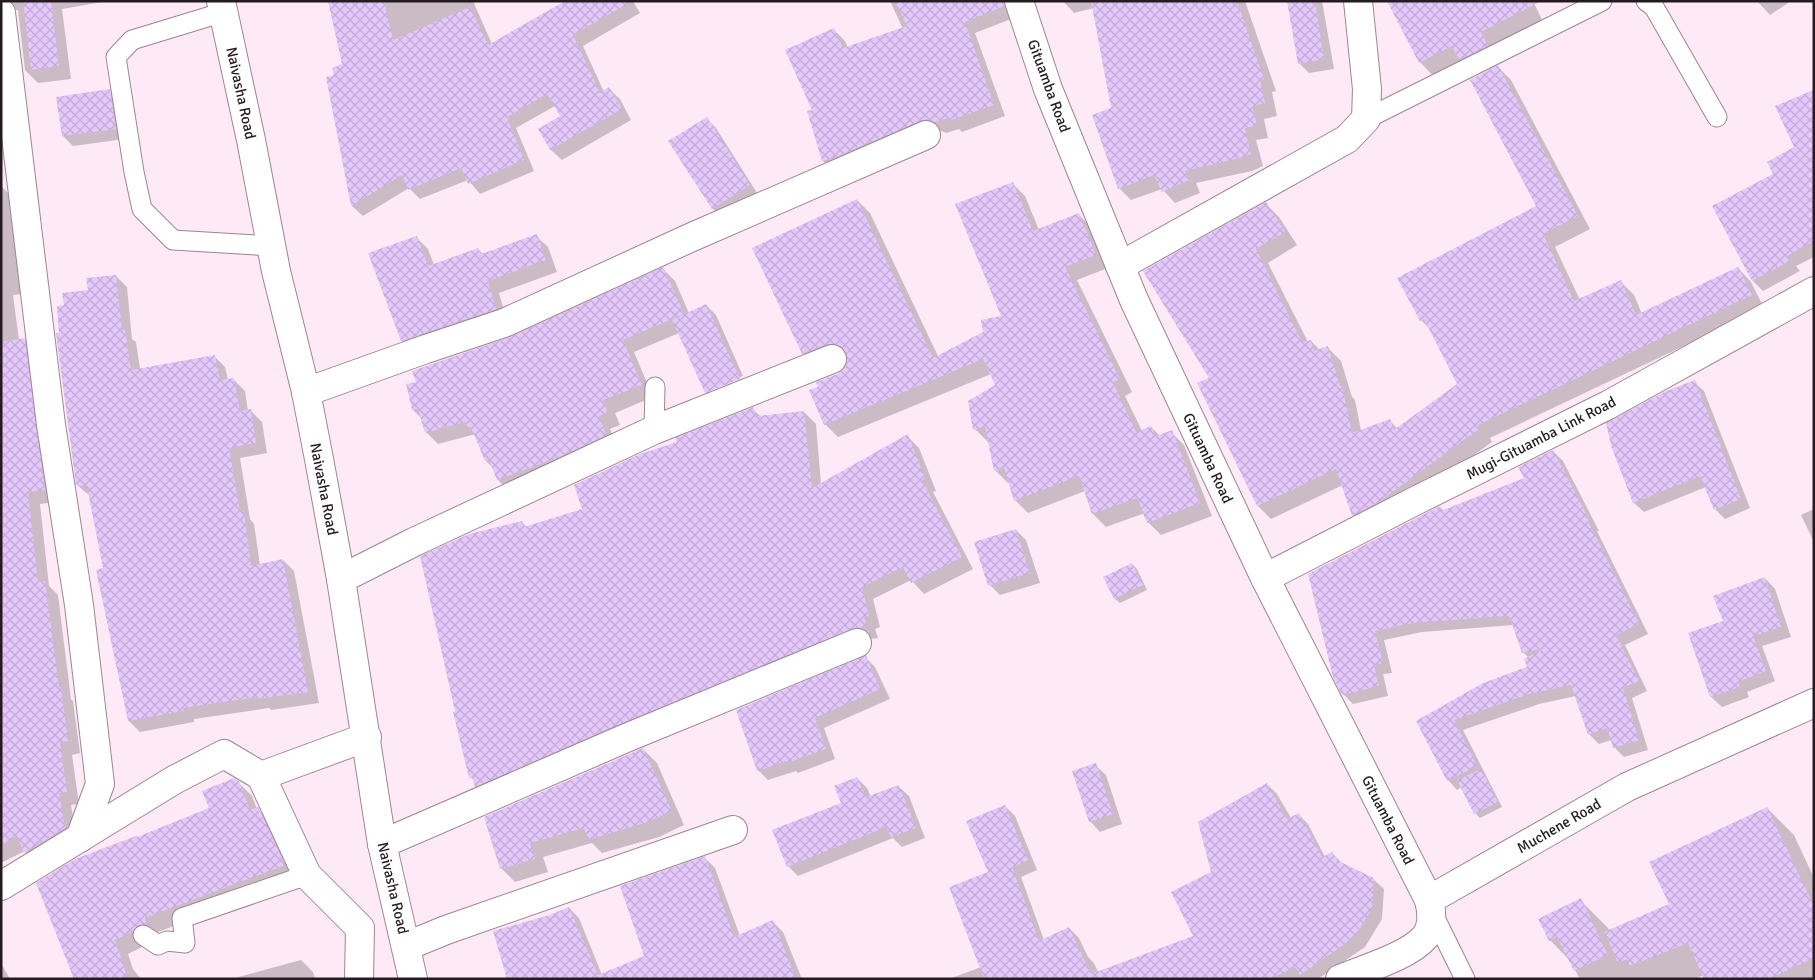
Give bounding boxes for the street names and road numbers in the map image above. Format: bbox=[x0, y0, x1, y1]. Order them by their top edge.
street label: Gituamba Road bbox=[1024, 37, 1074, 135]
street label: Naivasha Road bbox=[222, 45, 260, 141]
street label: Mugi-Gituamba Link Road bbox=[1463, 392, 1619, 484]
street label: Gituamba Road bbox=[1179, 410, 1237, 506]
street label: Naivasha Road bbox=[306, 441, 342, 537]
street label: Gituamba Road bbox=[1358, 772, 1418, 868]
street label: Muchene Road bbox=[1514, 795, 1604, 857]
street label: Naivasha Road bbox=[374, 840, 412, 936]

